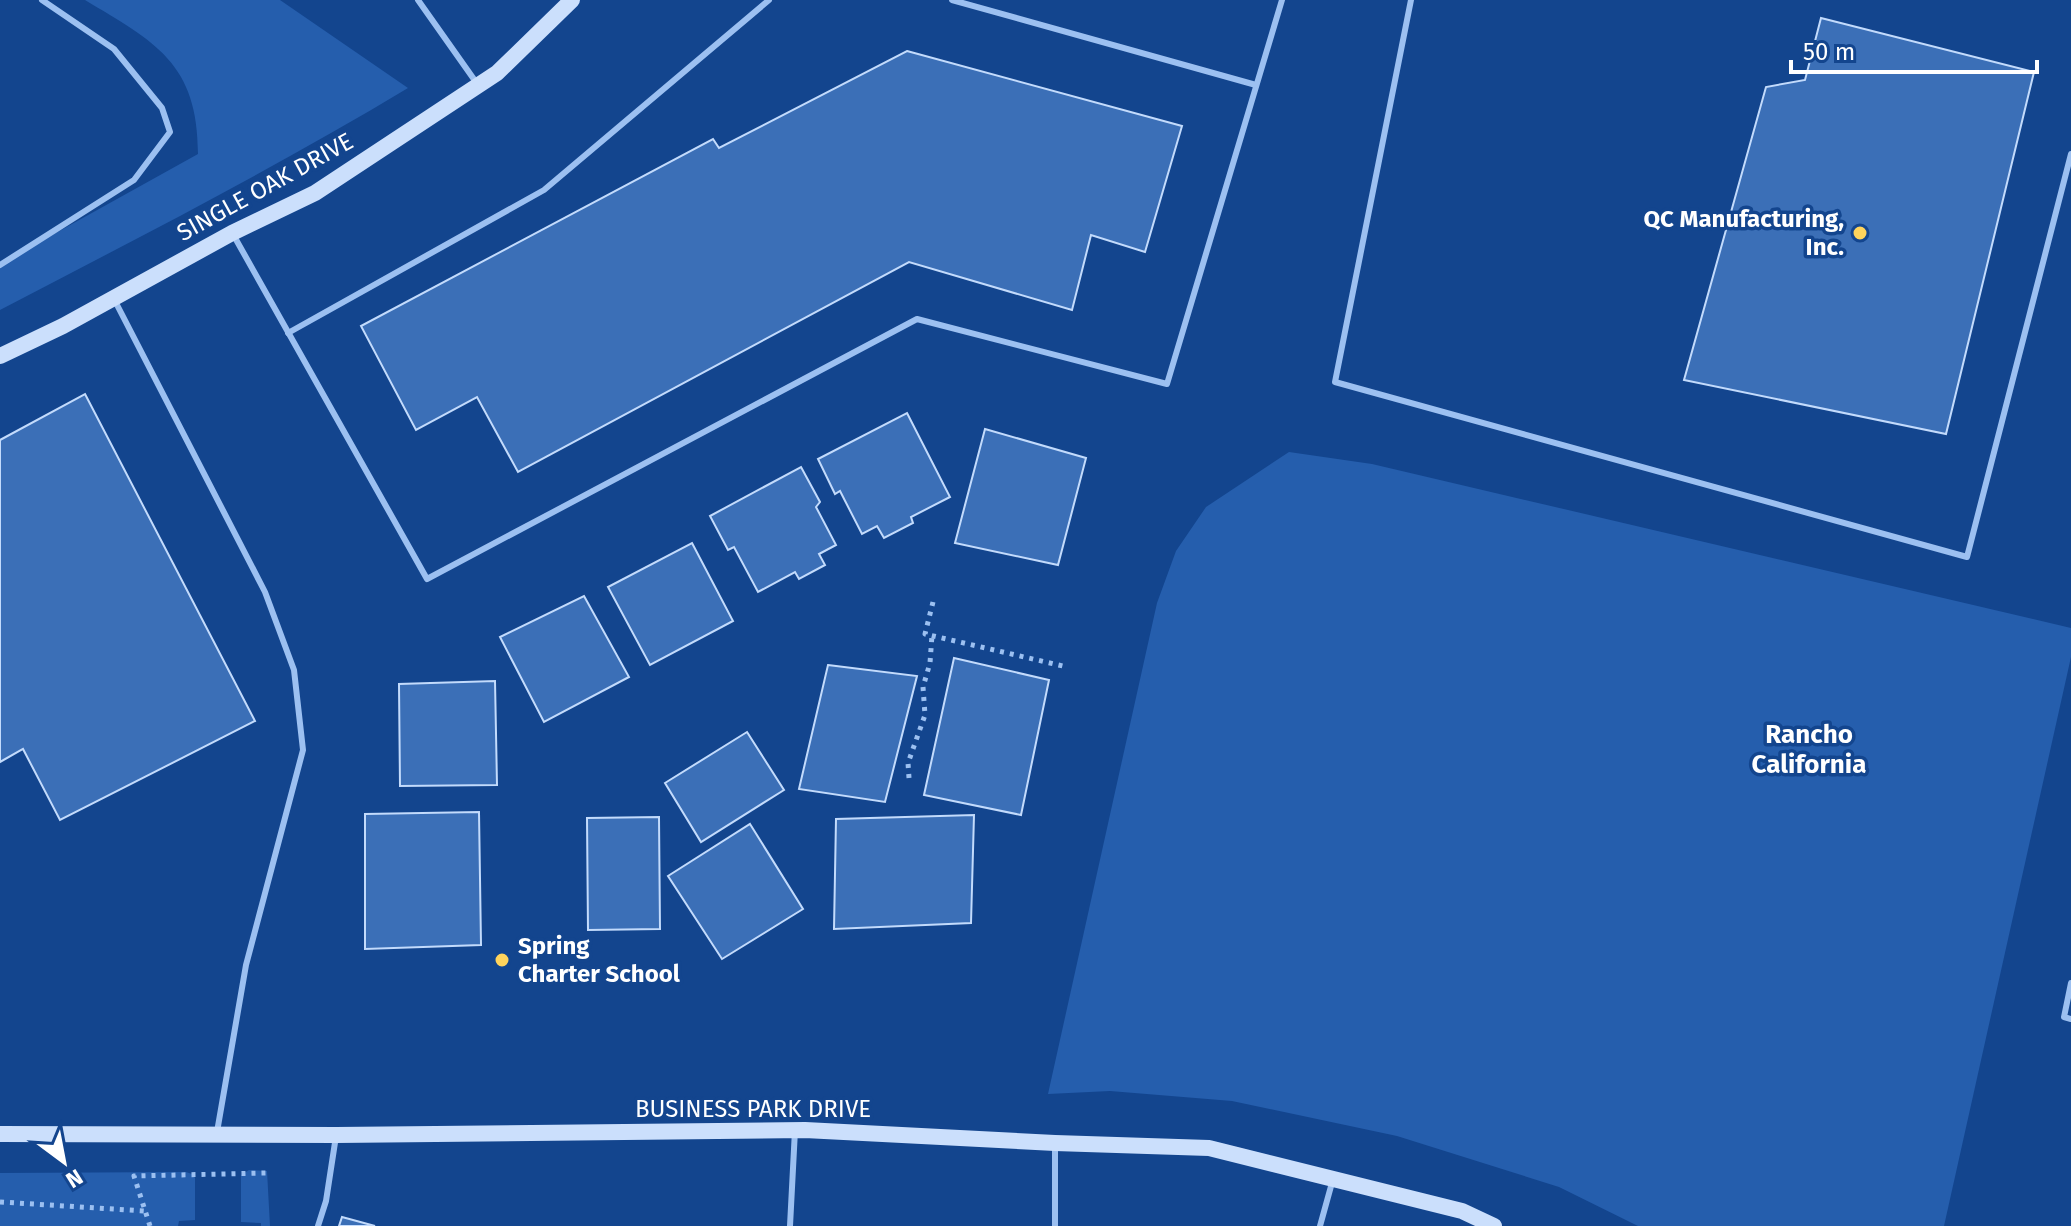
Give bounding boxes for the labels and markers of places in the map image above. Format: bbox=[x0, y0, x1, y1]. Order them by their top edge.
place label: QC Manufacturing, Inc. bbox=[1644, 205, 1844, 261]
marker: QC Manufacturing, Inc. bbox=[1851, 224, 1869, 242]
place label: Spring Charter School bbox=[518, 932, 681, 988]
marker: Spring Charter School bbox=[493, 951, 511, 969]

